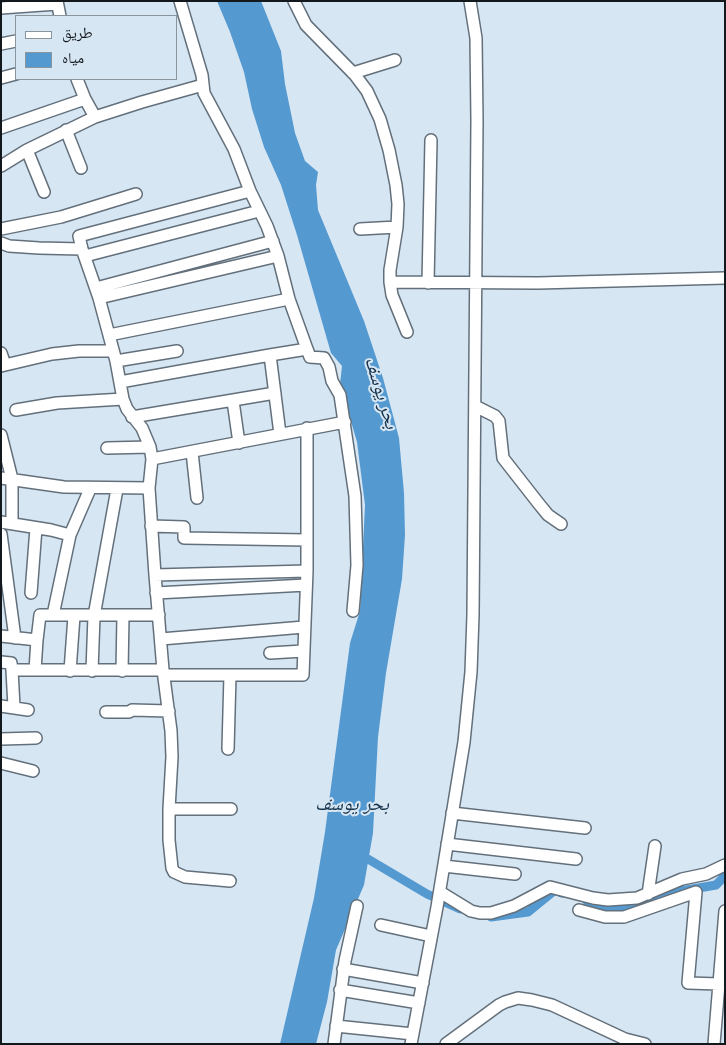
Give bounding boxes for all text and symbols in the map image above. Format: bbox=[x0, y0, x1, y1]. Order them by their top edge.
legend bbox=[15, 15, 178, 80]
text: طريق bbox=[62, 22, 93, 42]
text: مياه bbox=[62, 47, 84, 67]
water label: بحر يوسف bbox=[359, 354, 403, 432]
water label: بحر يوسف bbox=[315, 794, 389, 816]

